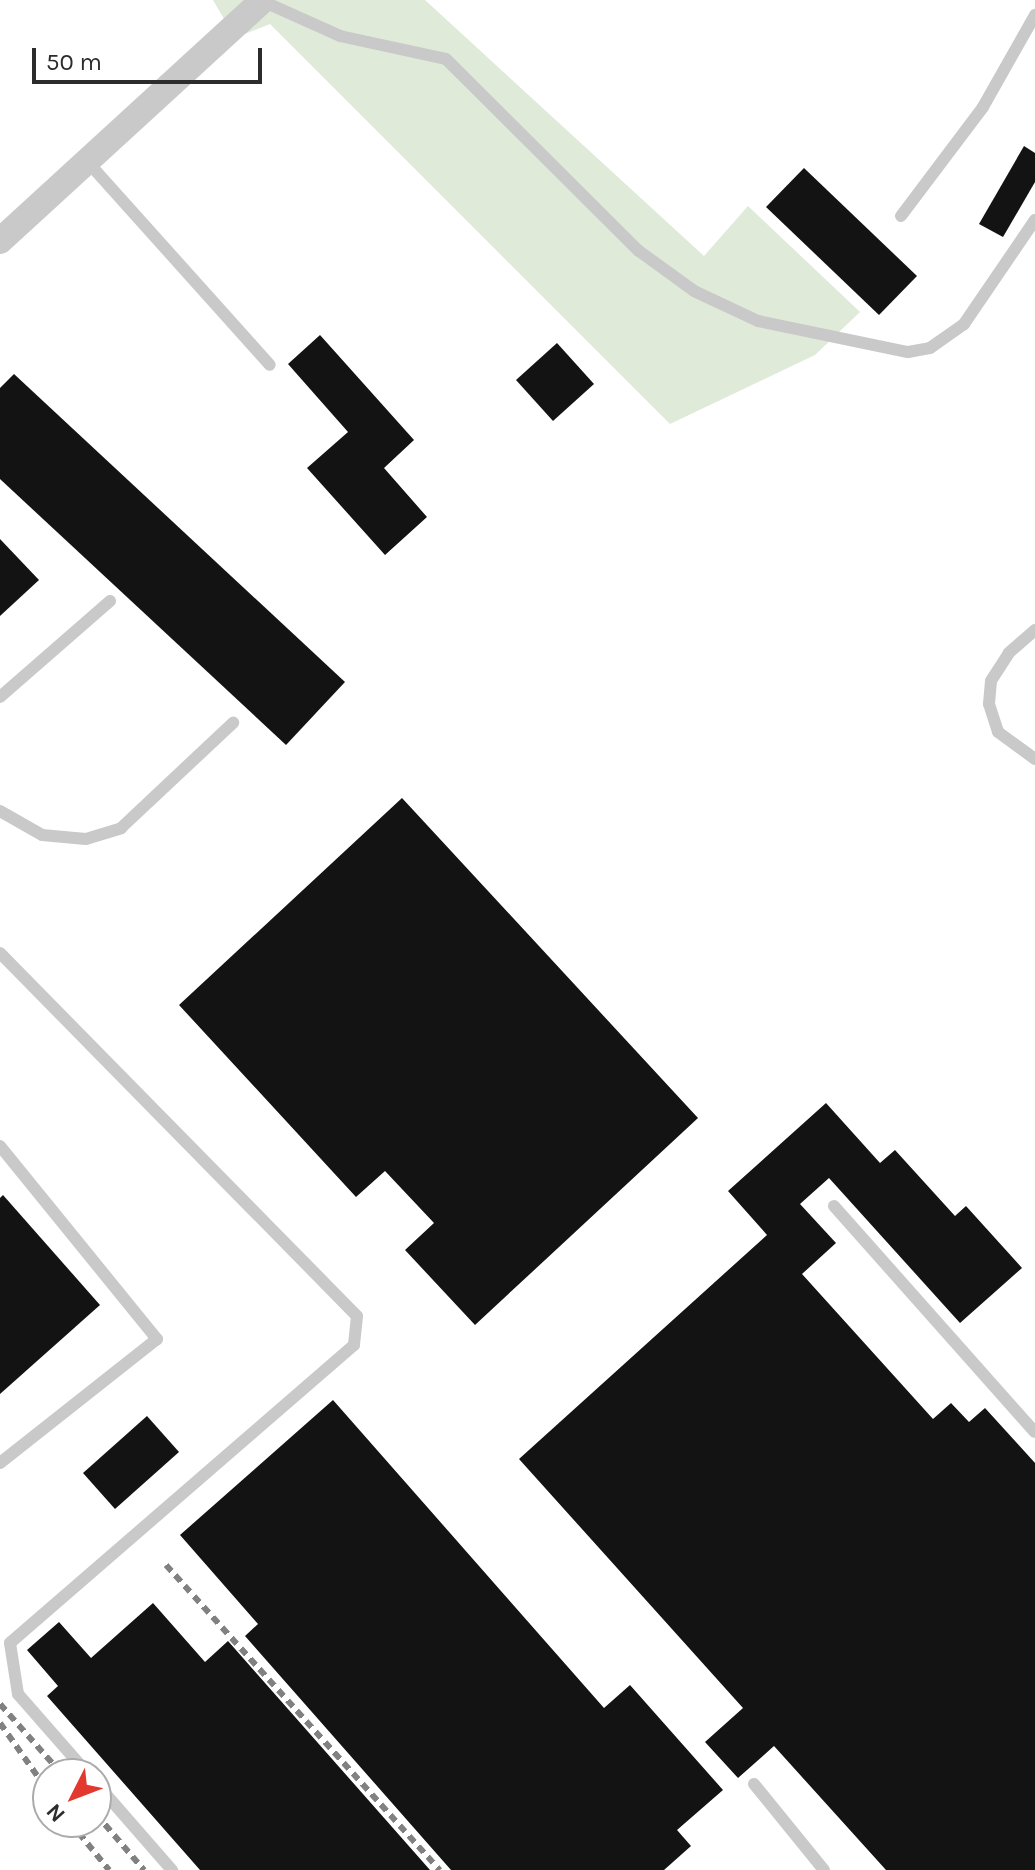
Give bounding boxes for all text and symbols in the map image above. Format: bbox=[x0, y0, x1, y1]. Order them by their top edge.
scale bar bbox=[36, 32, 266, 82]
text: 50 m bbox=[46, 48, 102, 76]
north arrow bbox=[32, 1758, 112, 1838]
text: N bbox=[41, 1798, 71, 1827]

